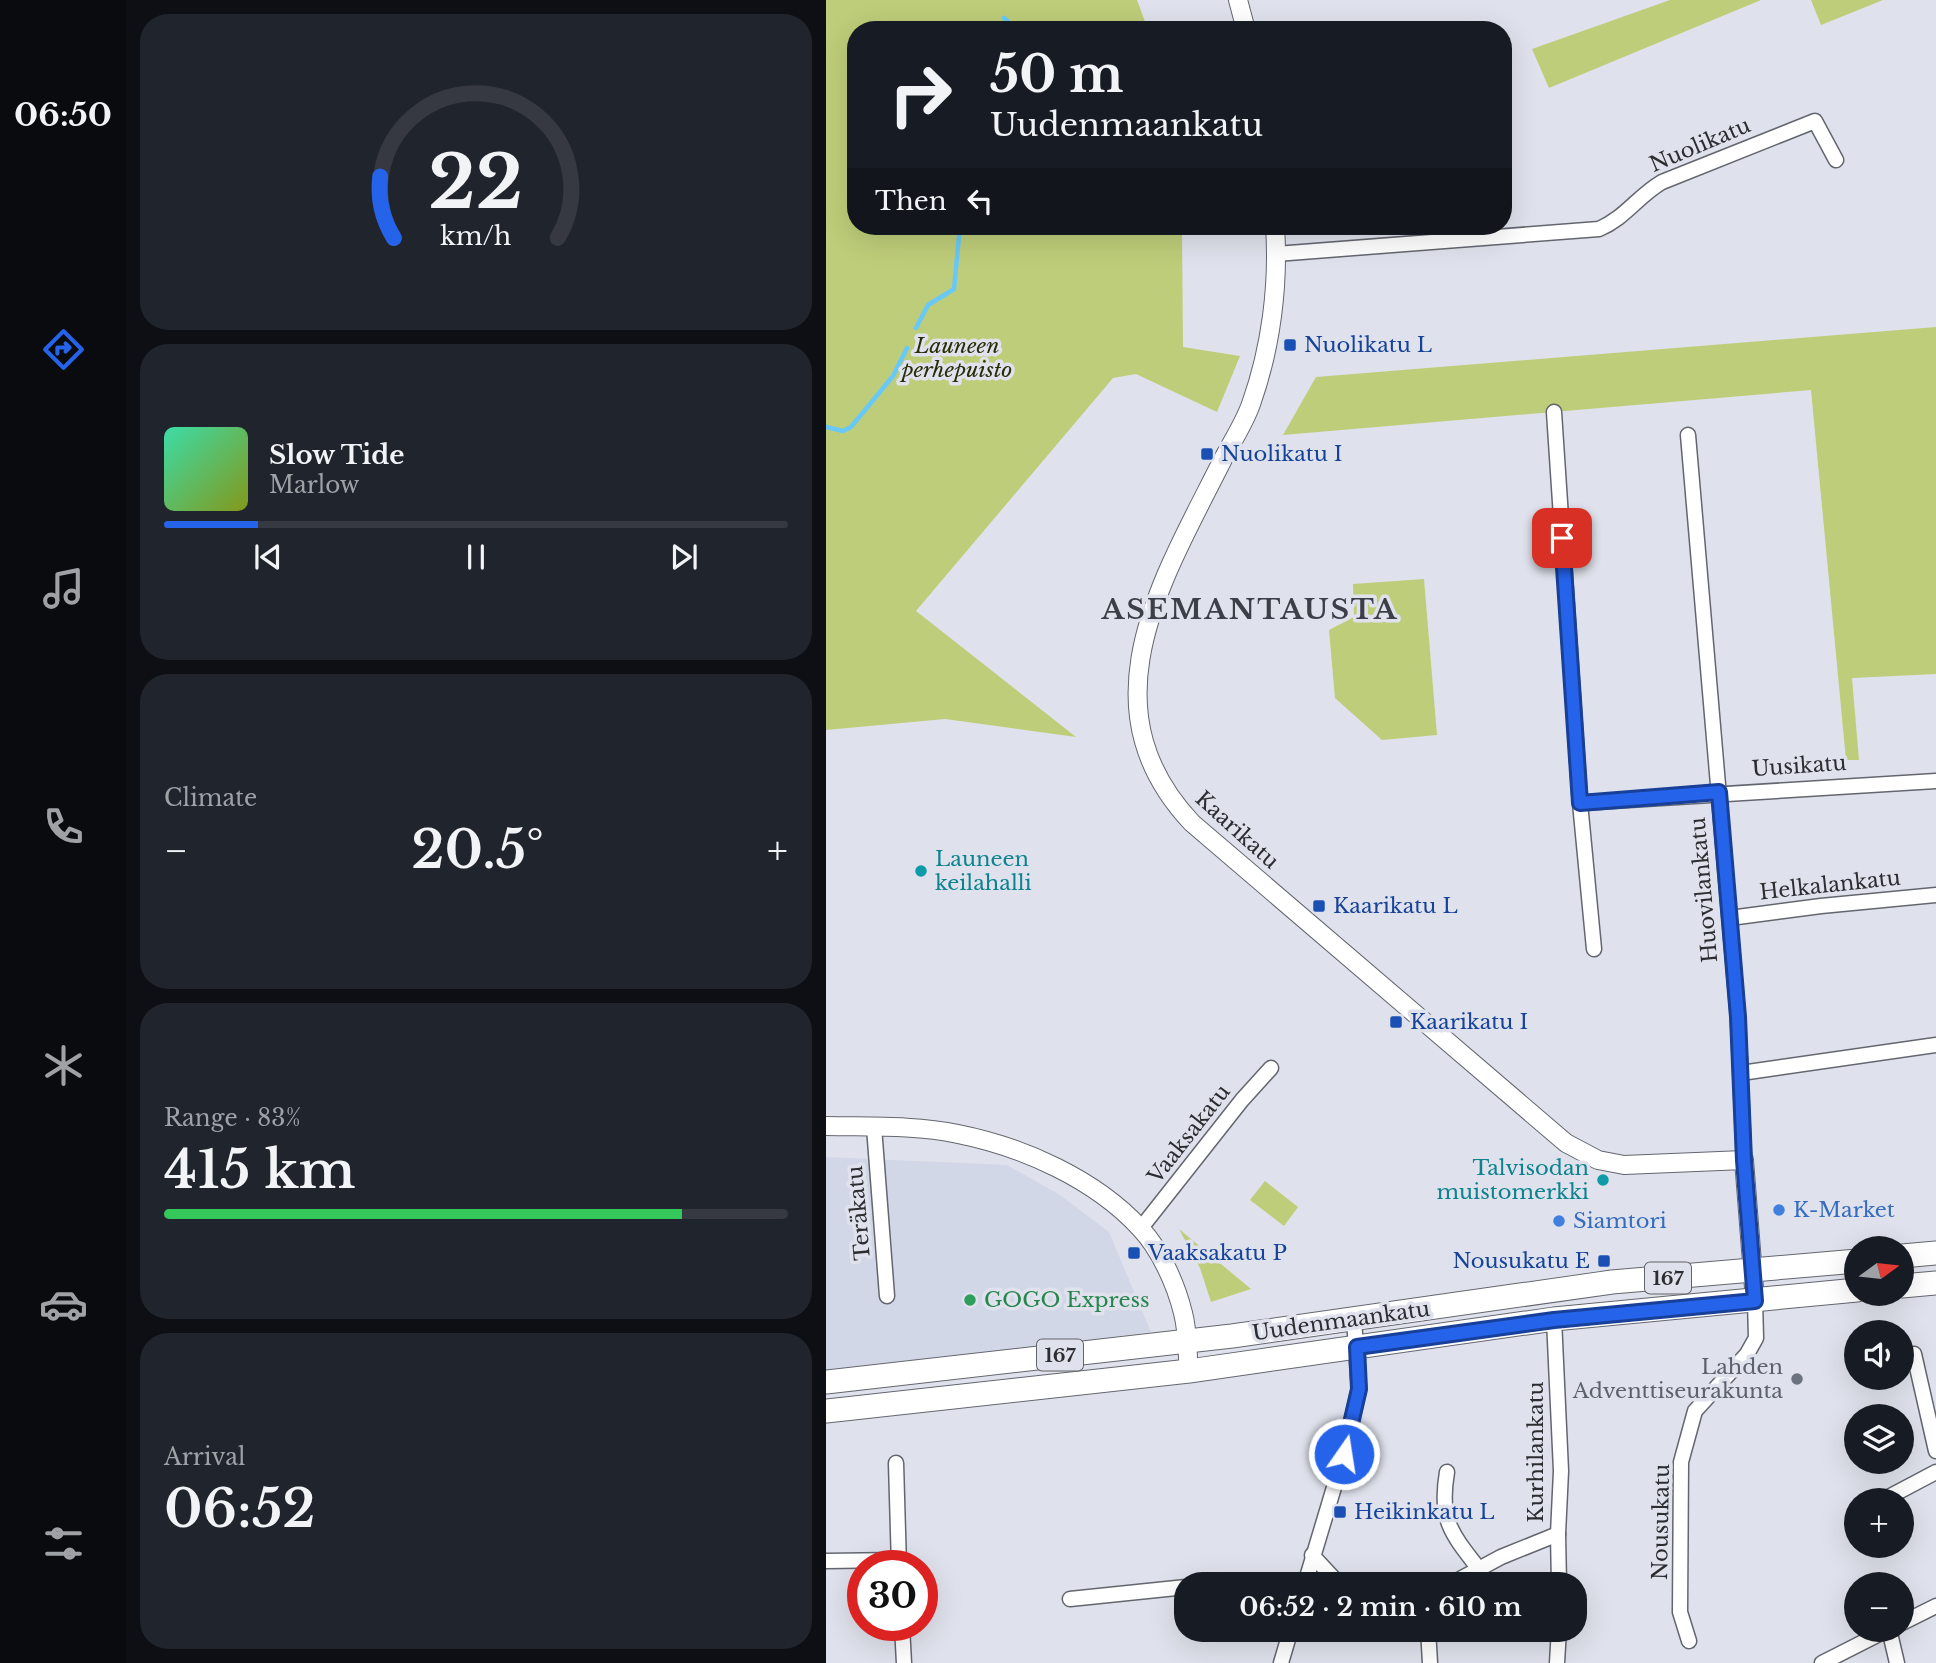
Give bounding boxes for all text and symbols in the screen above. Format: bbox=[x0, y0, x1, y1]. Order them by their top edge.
text: 50 m bbox=[990, 44, 1123, 105]
icon: right bbox=[875, 49, 966, 140]
text: 06:50 bbox=[14, 95, 112, 135]
text: Uudenmaankatu bbox=[990, 105, 1263, 145]
street label: Nuolikatu bbox=[1646, 112, 1754, 178]
text: 22 bbox=[429, 137, 523, 228]
icon: left bbox=[961, 182, 999, 220]
text: Then bbox=[875, 185, 947, 217]
text: km/h bbox=[441, 221, 511, 252]
icon: directions bbox=[39, 325, 88, 374]
place label: Nuolikatu L bbox=[1304, 332, 1432, 358]
park label: Launeen perhepuisto bbox=[900, 333, 1012, 383]
marker: Nuolikatu L bbox=[1282, 337, 1298, 353]
text: Slow Tide bbox=[269, 439, 405, 471]
place label: Nuolikatu I bbox=[1221, 441, 1343, 467]
marker: Nuolikatu I bbox=[1199, 446, 1215, 462]
text: Marlow bbox=[269, 471, 359, 499]
pin bbox=[1532, 508, 1592, 568]
icon: arrive bbox=[1543, 519, 1581, 557]
icon: previous bbox=[249, 538, 287, 576]
icon: pause bbox=[457, 538, 495, 576]
icon: next bbox=[665, 538, 703, 576]
icon: music bbox=[39, 564, 88, 613]
district label: ASEMANTAUSTA bbox=[1101, 592, 1398, 627]
street label: Uusikatu bbox=[1751, 750, 1847, 782]
text: Climate bbox=[164, 784, 257, 812]
street label: Kaarikatu bbox=[1190, 786, 1284, 874]
icon: phone bbox=[39, 802, 88, 851]
street label: Huovilankatu bbox=[1685, 816, 1723, 964]
text: 20.5° bbox=[411, 818, 544, 882]
text: − bbox=[164, 827, 188, 874]
text: + bbox=[767, 827, 788, 874]
place label: Launeen keilahalli bbox=[935, 846, 1032, 896]
marker: Launeen keilahalli bbox=[913, 863, 929, 879]
street label: Helkalankatu bbox=[1758, 865, 1902, 905]
place label: Kaarikatu L bbox=[1333, 893, 1458, 919]
marker: Kaarikatu L bbox=[1311, 898, 1327, 914]
place label: Kaarikatu I bbox=[1410, 1009, 1528, 1035]
marker: Kaarikatu I bbox=[1388, 1014, 1404, 1030]
icon: climate bbox=[39, 1041, 88, 1090]
street label: Vaaksakatu bbox=[1142, 1079, 1236, 1189]
text: Range · 83% bbox=[164, 1104, 301, 1132]
text: 415 km bbox=[164, 1138, 355, 1202]
place label: Talvisodan muistomerkki bbox=[1436, 1155, 1589, 1205]
street label: Teräkatu bbox=[842, 1165, 876, 1261]
marker: Talvisodan muistomerkki bbox=[1595, 1172, 1611, 1188]
place label: K-Market bbox=[1793, 1197, 1895, 1223]
marker: K-Market bbox=[1771, 1202, 1787, 1218]
place label: Siamtori bbox=[1573, 1208, 1667, 1234]
marker: Siamtori bbox=[1551, 1213, 1567, 1229]
north arrow bbox=[1844, 1236, 1914, 1306]
map controls bbox=[1844, 1236, 1914, 1642]
place label: Vaaksakatu P bbox=[1147, 1240, 1287, 1266]
marker: Vaaksakatu P bbox=[1126, 1245, 1142, 1261]
place label: Nousukatu E bbox=[1452, 1248, 1590, 1274]
marker: Nousukatu E bbox=[1596, 1253, 1612, 1269]
road number: 167 bbox=[1645, 1262, 1691, 1294]
icon: car bbox=[39, 1280, 88, 1329]
place label: GOGO Express bbox=[984, 1287, 1149, 1313]
marker: GOGO Express bbox=[962, 1292, 978, 1308]
street label: Uudenmaankatu bbox=[1251, 1296, 1431, 1346]
button: sound bbox=[1844, 1320, 1914, 1390]
road number: 167 bbox=[1037, 1340, 1083, 1371]
place label: Lahden Adventtiseurakunta bbox=[1572, 1354, 1783, 1404]
marker: Lahden Adventtiseurakunta bbox=[1789, 1371, 1805, 1387]
street label: Kurhilankatu bbox=[1523, 1381, 1549, 1523]
button: layers bbox=[1844, 1404, 1914, 1474]
position arrow bbox=[1307, 1417, 1381, 1491]
text: Arrival bbox=[164, 1443, 245, 1471]
street label: Nousukatu bbox=[1647, 1464, 1675, 1580]
text: 06:52 bbox=[164, 1477, 316, 1541]
button: + bbox=[1844, 1488, 1914, 1558]
place label: Heikinkatu L bbox=[1354, 1499, 1495, 1525]
marker: Heikinkatu L bbox=[1332, 1504, 1348, 1520]
icon: filters bbox=[39, 1519, 88, 1568]
speed limit sign: 30 bbox=[847, 1550, 938, 1641]
button: − bbox=[1844, 1572, 1914, 1642]
text: 06:52 · 2 min · 610 m bbox=[1239, 1591, 1522, 1623]

